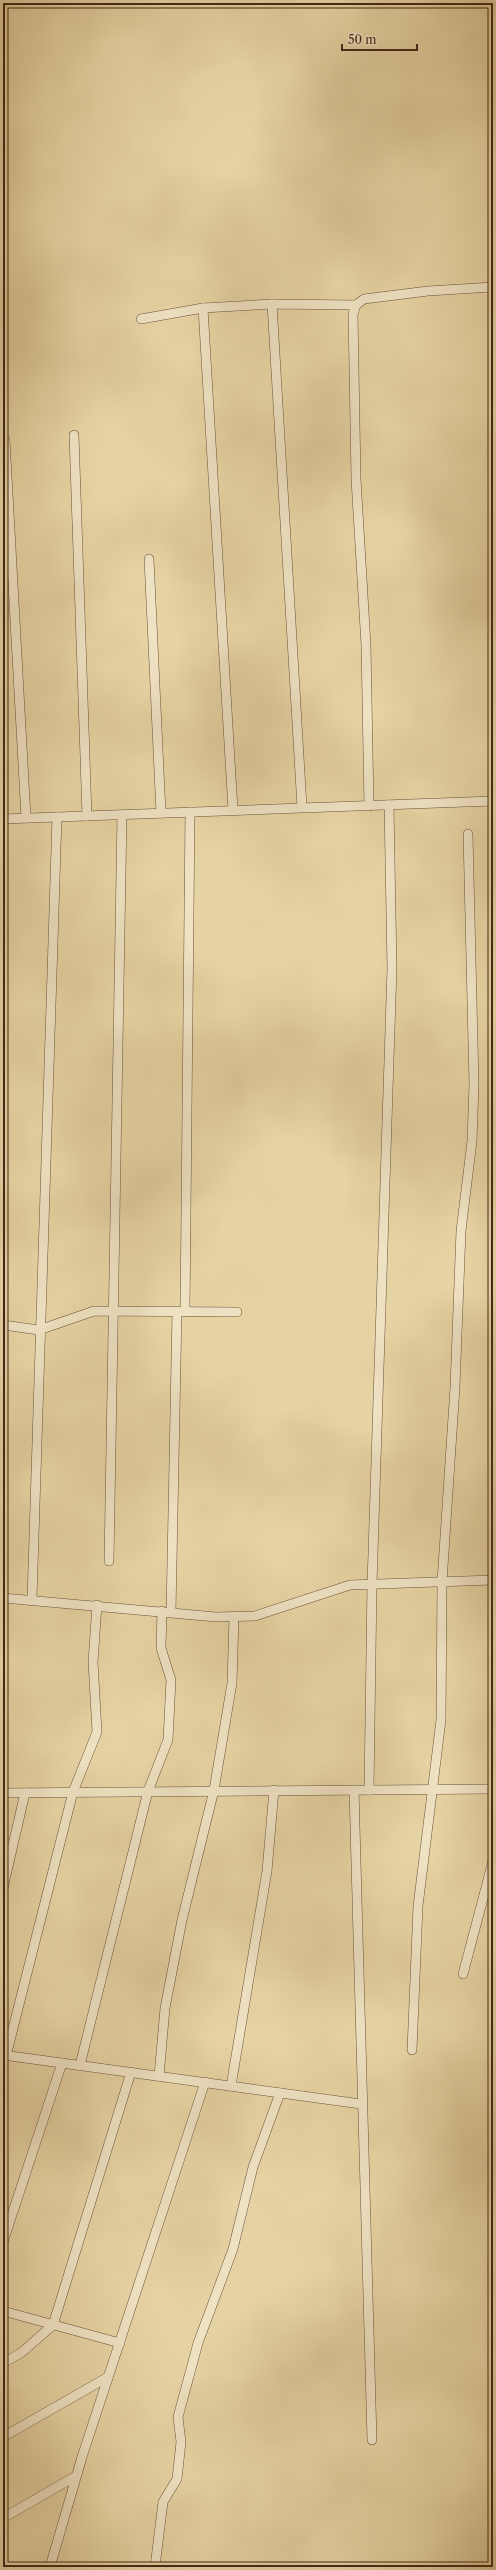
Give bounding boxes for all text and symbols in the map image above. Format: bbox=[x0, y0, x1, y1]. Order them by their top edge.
scale bar bbox=[342, 26, 417, 52]
text: 50 m bbox=[348, 32, 377, 47]

